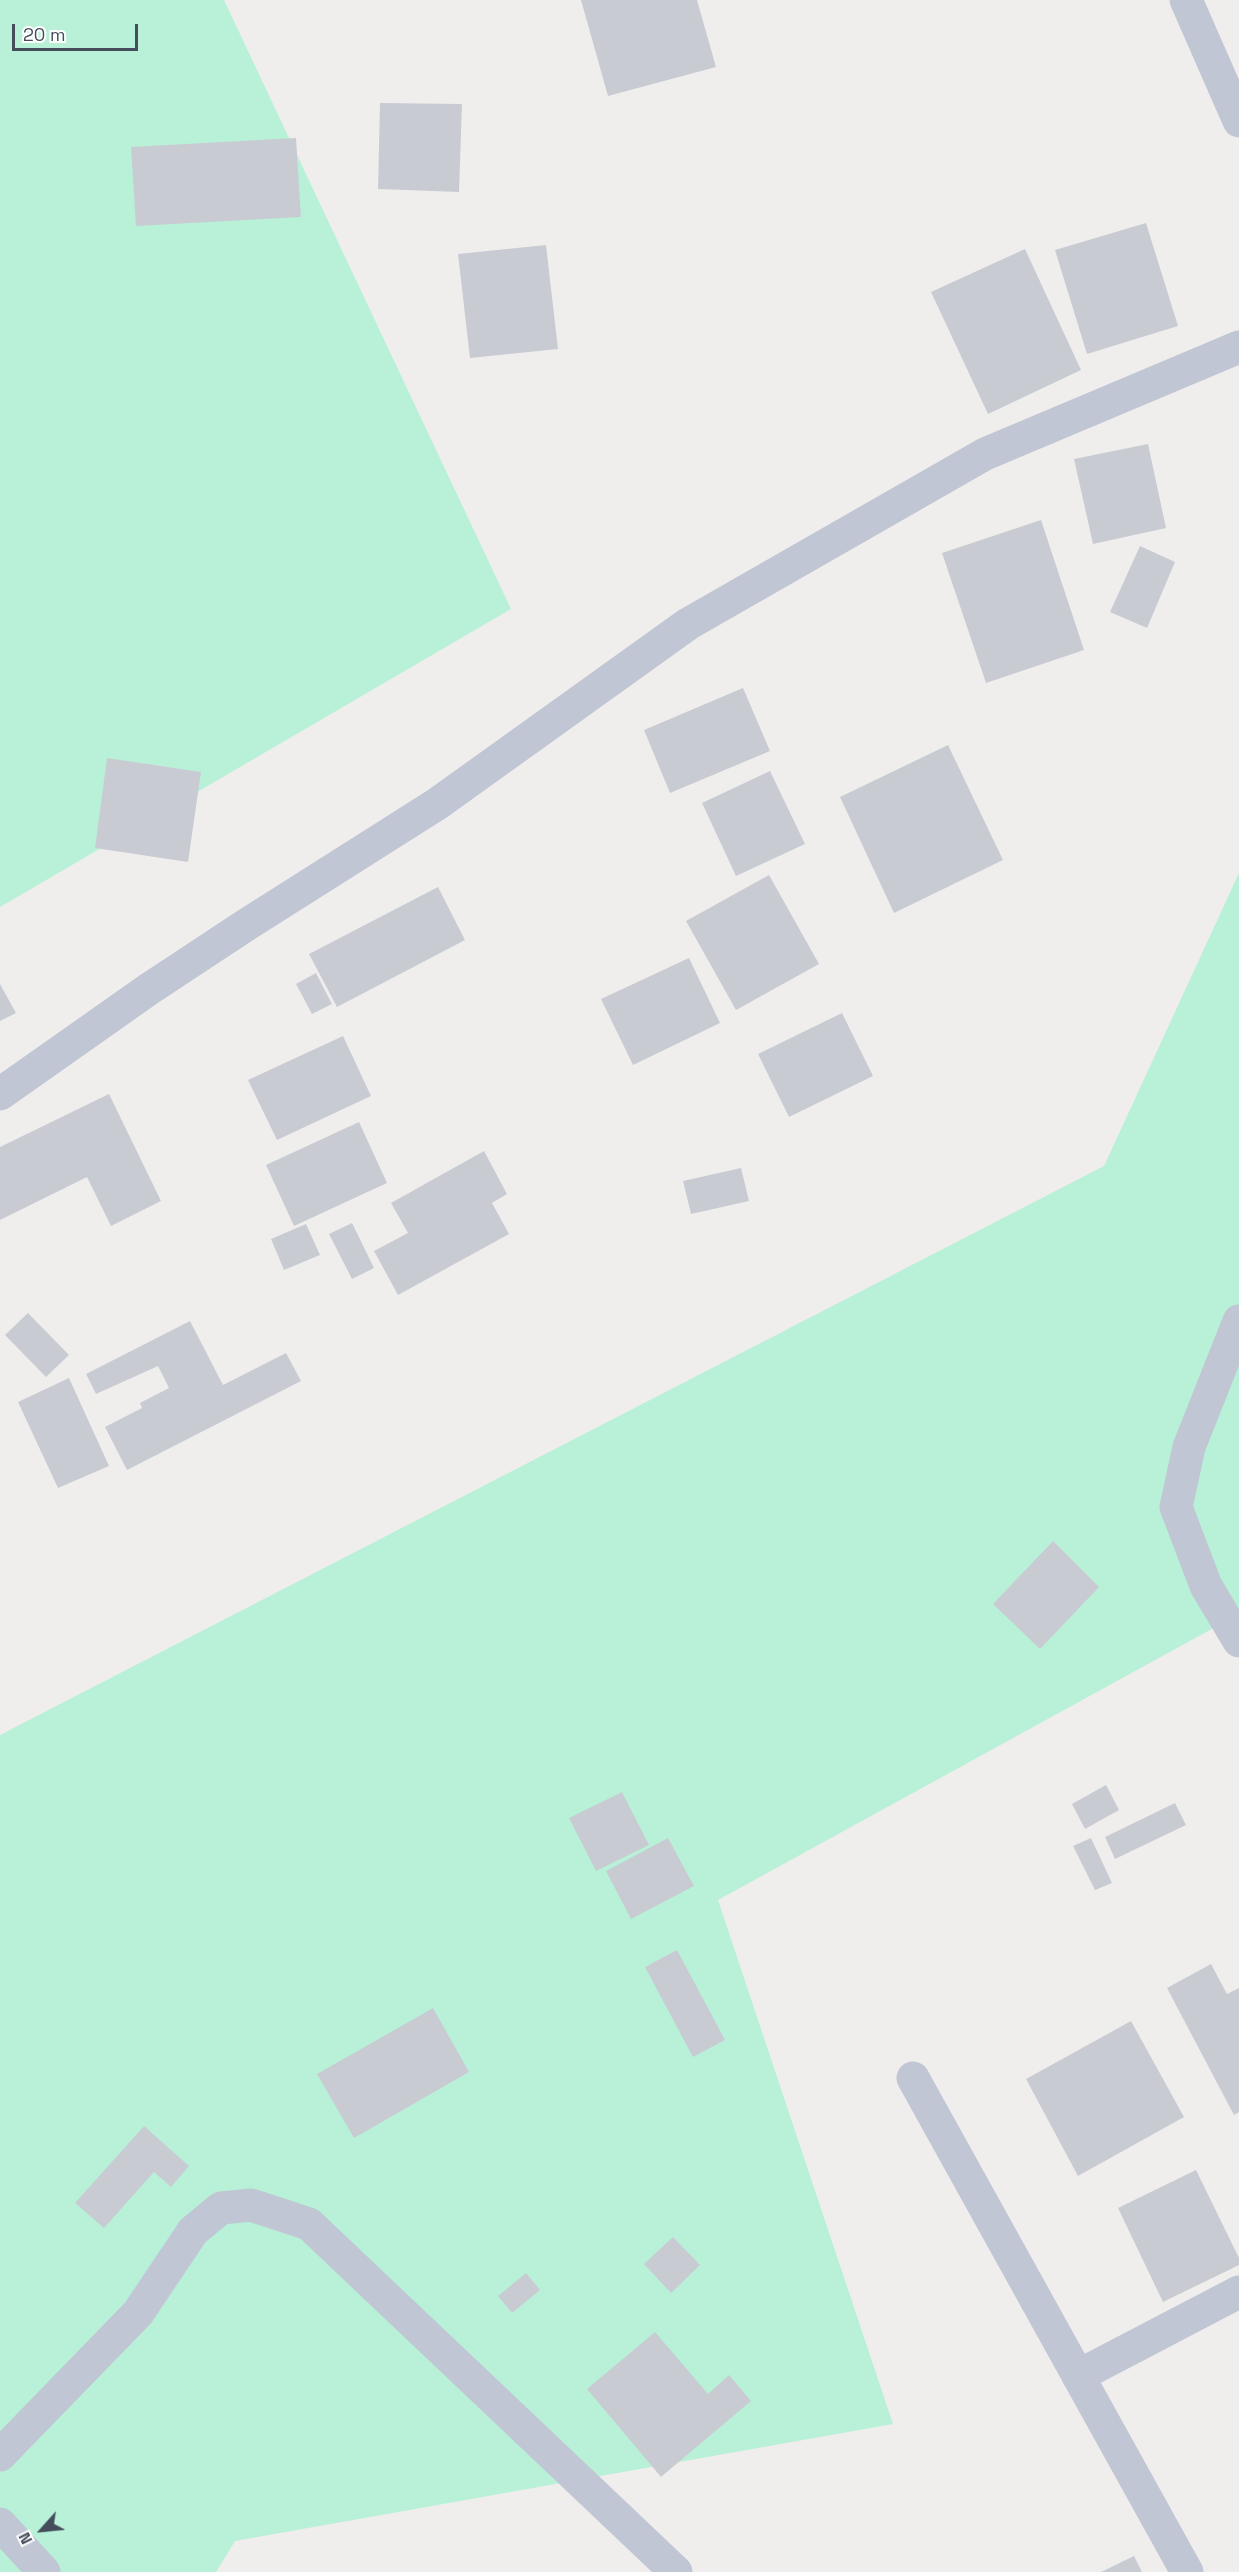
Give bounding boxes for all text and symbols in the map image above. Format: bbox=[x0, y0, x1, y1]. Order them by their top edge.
scale bar bbox=[15, 12, 141, 50]
text: 20 m bbox=[23, 23, 66, 46]
north arrow bbox=[12, 2500, 72, 2560]
text: N bbox=[14, 2529, 37, 2548]

